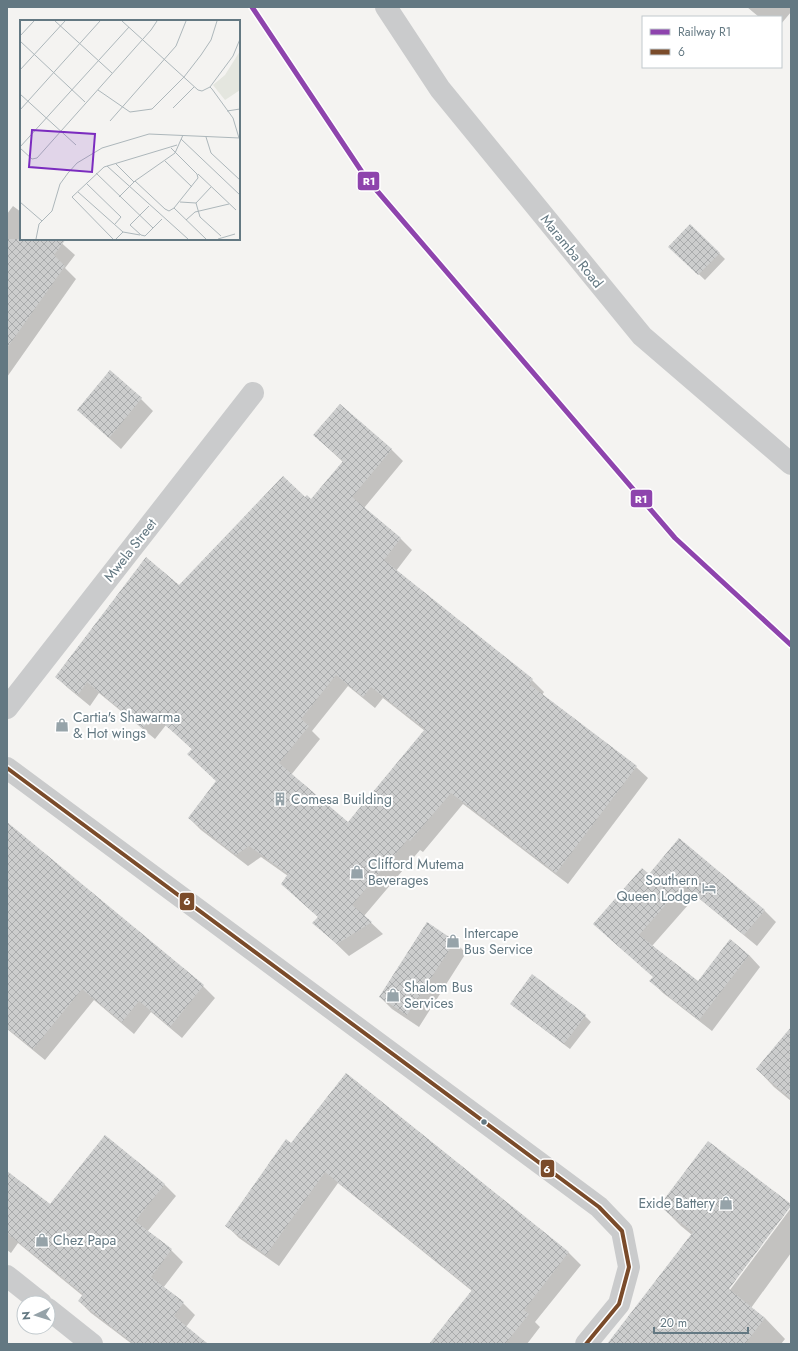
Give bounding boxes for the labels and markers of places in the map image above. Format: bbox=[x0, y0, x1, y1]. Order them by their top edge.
place label: Cartia's Shawarma & Hot wings bbox=[73, 707, 180, 743]
shop icon: Cartia's Shawarma & Hot wings bbox=[54, 717, 70, 733]
place label: Comesa Building bbox=[291, 789, 392, 809]
building icon: Comesa Building bbox=[272, 791, 288, 807]
place label: Clifford Mutema Beverages bbox=[368, 854, 464, 890]
shop icon: Clifford Mutema Beverages bbox=[349, 864, 365, 880]
place label: Southern Queen Lodge bbox=[617, 870, 698, 906]
hotel icon: Southern Queen Lodge bbox=[701, 880, 717, 896]
place label: Intercape Bus Service bbox=[464, 923, 533, 959]
shop icon: Intercape Bus Service bbox=[445, 933, 461, 949]
place label: Shalom Bus Services bbox=[404, 977, 473, 1013]
shop icon: Shalom Bus Services bbox=[385, 987, 401, 1003]
unlabelled marker bbox=[479, 1117, 489, 1127]
place label: Exide Battery bbox=[639, 1193, 716, 1213]
shop icon: Exide Battery bbox=[718, 1195, 734, 1211]
place label: Chez Papa bbox=[53, 1230, 116, 1250]
shop icon: Chez Papa bbox=[34, 1232, 50, 1248]

